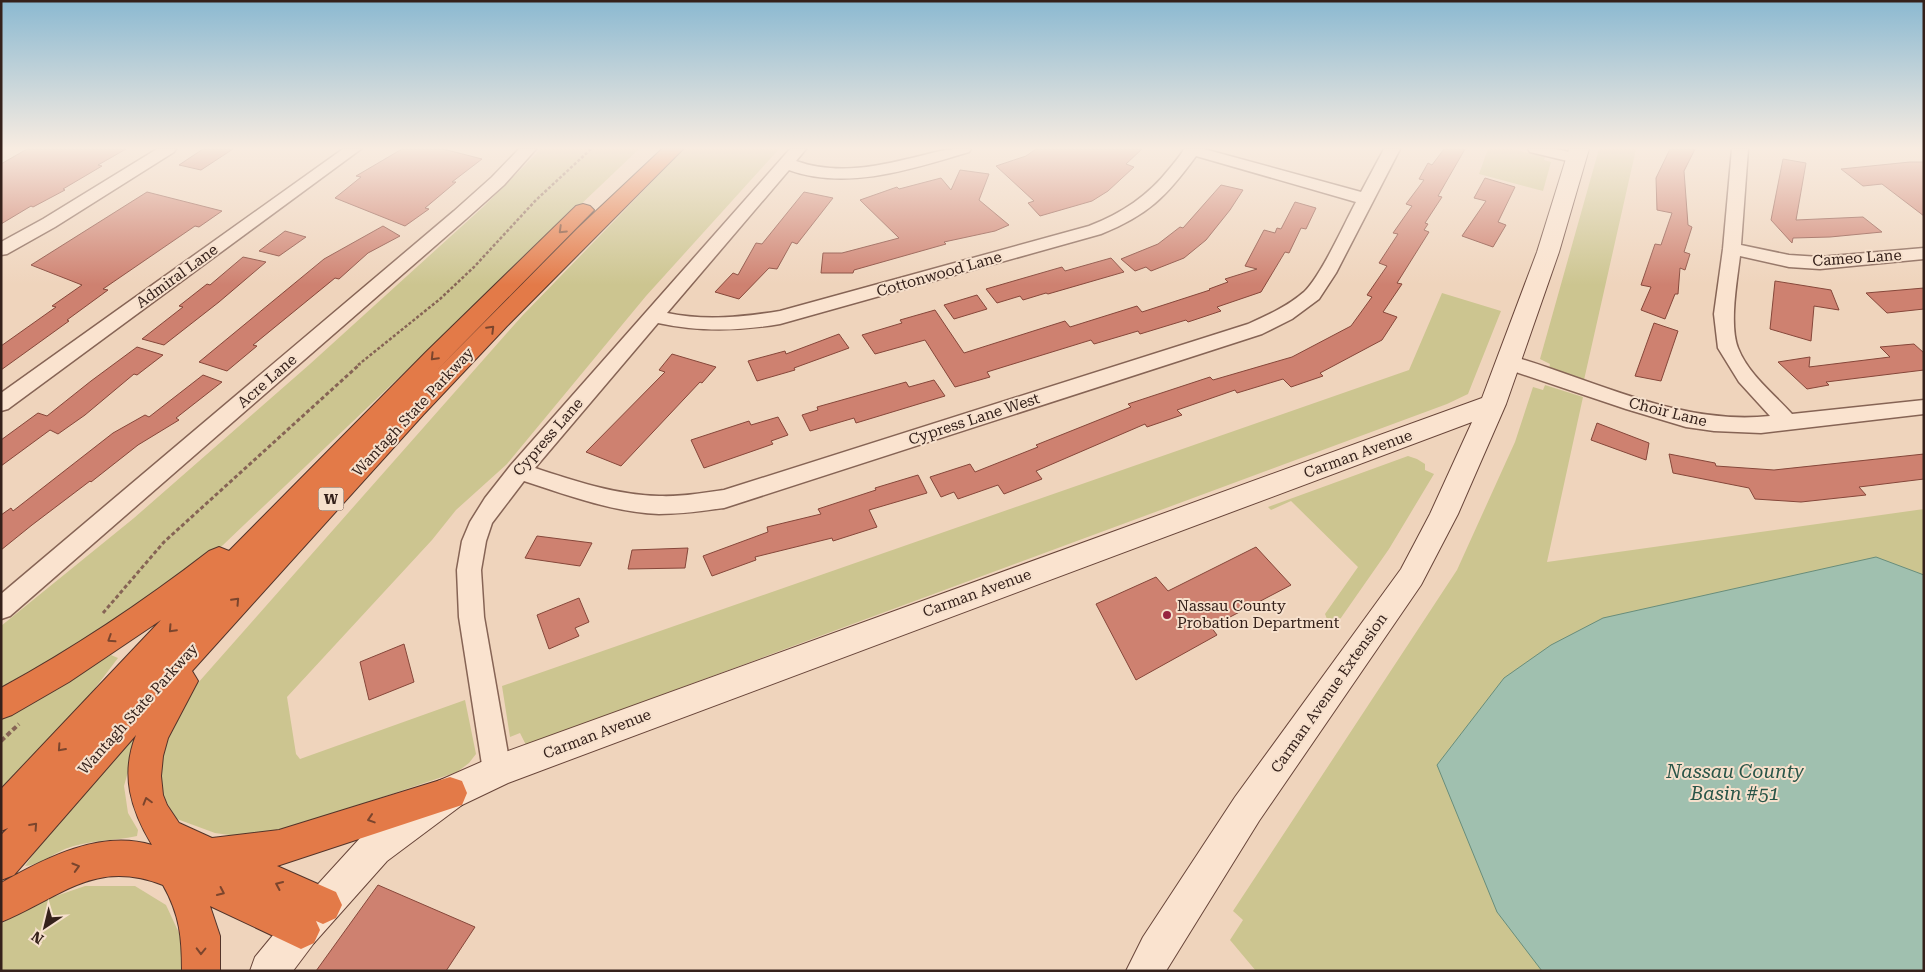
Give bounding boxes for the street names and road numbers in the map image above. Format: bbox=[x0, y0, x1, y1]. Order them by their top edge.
street label: Admiral Lane bbox=[133, 240, 221, 312]
street label: Cameo Lane bbox=[1812, 246, 1902, 270]
street label: Cottonwood Lane bbox=[874, 248, 1004, 300]
street label: Wantagh State Parkway bbox=[348, 344, 478, 480]
street label: Acre Lane bbox=[234, 350, 300, 412]
street label: Cypress Lane West bbox=[906, 389, 1042, 449]
street label: Cypress Lane bbox=[509, 394, 587, 480]
street label: Choir Lane bbox=[1627, 394, 1709, 430]
street label: Carman Avenue bbox=[1301, 426, 1415, 482]
road number: W bbox=[318, 488, 344, 510]
street label: Carman Avenue bbox=[920, 565, 1034, 621]
street label: Carman Avenue Extension bbox=[1267, 609, 1391, 776]
street label: Wantagh State Parkway bbox=[74, 640, 202, 778]
street label: Carman Avenue bbox=[541, 705, 653, 763]

